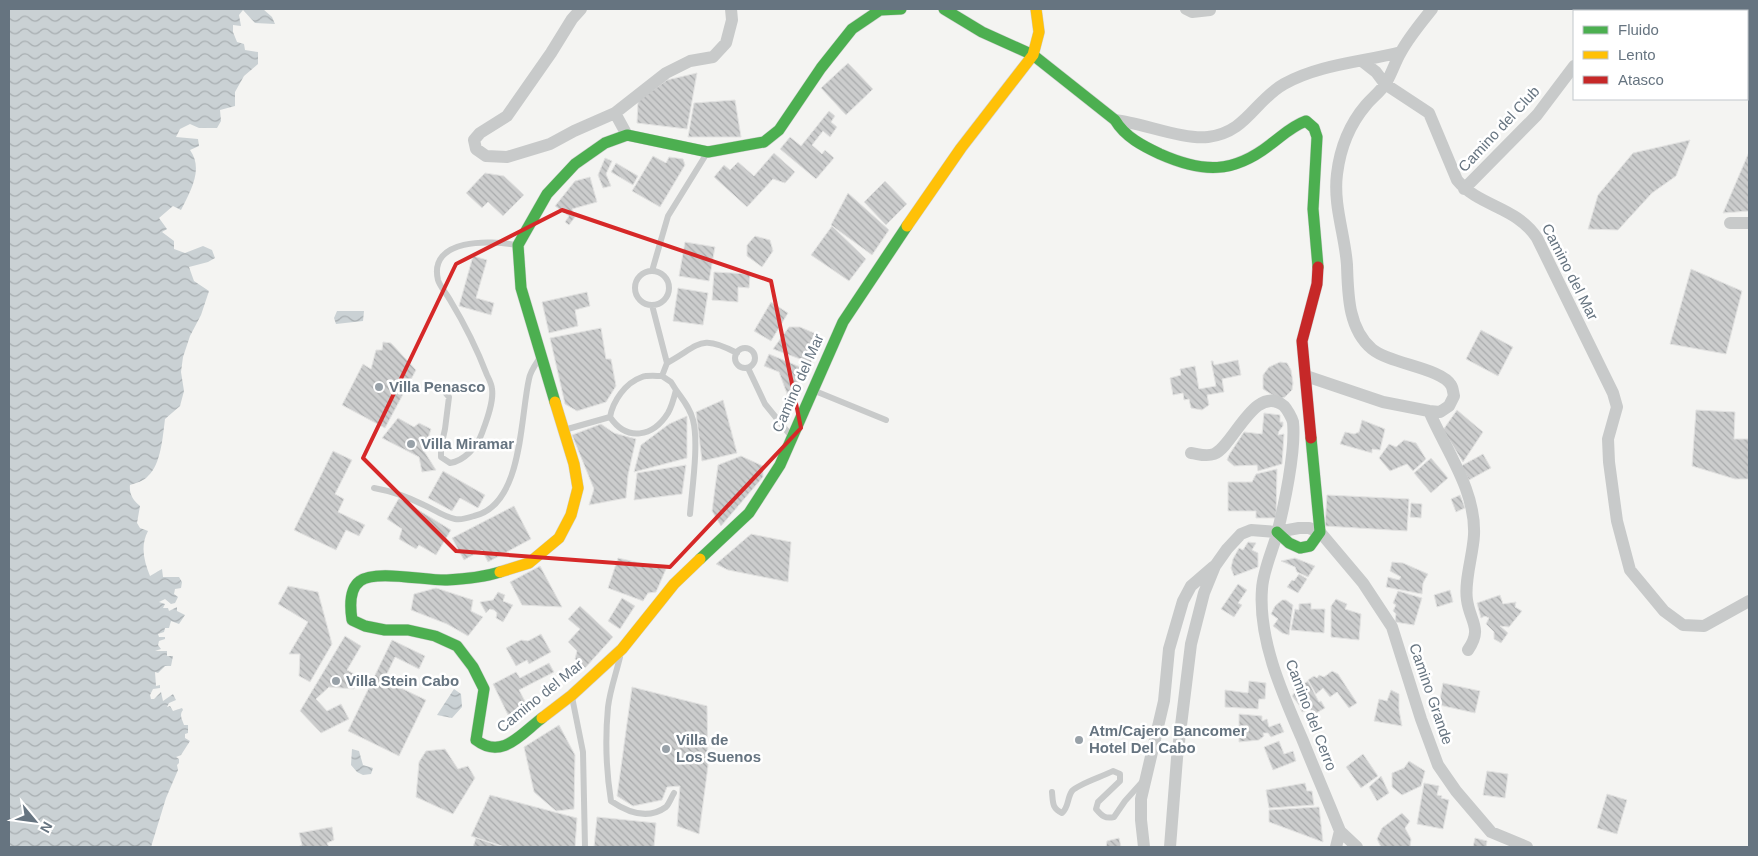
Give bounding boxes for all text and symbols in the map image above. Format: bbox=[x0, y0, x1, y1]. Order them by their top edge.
legend bbox=[1573, 10, 1748, 100]
text: Fluido bbox=[1618, 21, 1659, 38]
text: Lento bbox=[1618, 46, 1656, 63]
text: Atasco bbox=[1618, 71, 1664, 88]
street label: Camino del Club bbox=[1455, 82, 1543, 175]
street label: Camino del Mar bbox=[1539, 221, 1602, 323]
street label: Camino del Mar bbox=[768, 331, 827, 435]
place label: Villa Penasco bbox=[389, 378, 485, 395]
marker: Villa Penasco bbox=[373, 381, 385, 393]
place label: Villa Miramar bbox=[421, 435, 514, 452]
marker: Villa Miramar bbox=[405, 438, 417, 450]
street label: Camino Grande bbox=[1406, 641, 1457, 747]
street label: Camino del Mar bbox=[493, 656, 586, 736]
street label: Camino del Cerro bbox=[1282, 657, 1340, 773]
place label: Villa Stein Cabo bbox=[346, 672, 459, 689]
marker: Villa Stein Cabo bbox=[330, 675, 342, 687]
place label: Atm/Cajero Bancomer Hotel Del Cabo bbox=[1089, 722, 1247, 756]
place label: Villa de Los Suenos bbox=[676, 731, 761, 765]
marker: Atm/Cajero Bancomer Hotel Del Cabo bbox=[1073, 734, 1085, 746]
marker: Villa de Los Suenos bbox=[660, 743, 672, 755]
north arrow bbox=[10, 796, 60, 846]
text: N bbox=[37, 819, 56, 836]

